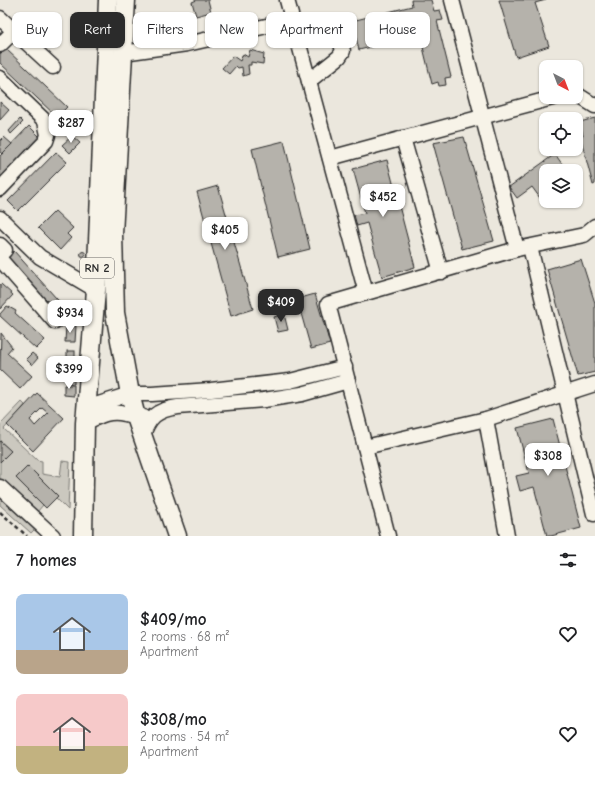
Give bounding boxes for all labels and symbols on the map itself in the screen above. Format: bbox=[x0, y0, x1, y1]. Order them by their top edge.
north arrow bbox=[539, 60, 583, 104]
pin: $287 bbox=[47, 110, 95, 144]
pin: $452 bbox=[359, 184, 407, 218]
pin: $405 bbox=[201, 217, 249, 251]
road number: RN 2 bbox=[80, 258, 114, 278]
pin: $409 bbox=[257, 289, 305, 323]
pin: $934 bbox=[46, 300, 94, 334]
pin: $399 bbox=[45, 356, 93, 390]
pin: $308 bbox=[524, 443, 572, 477]

